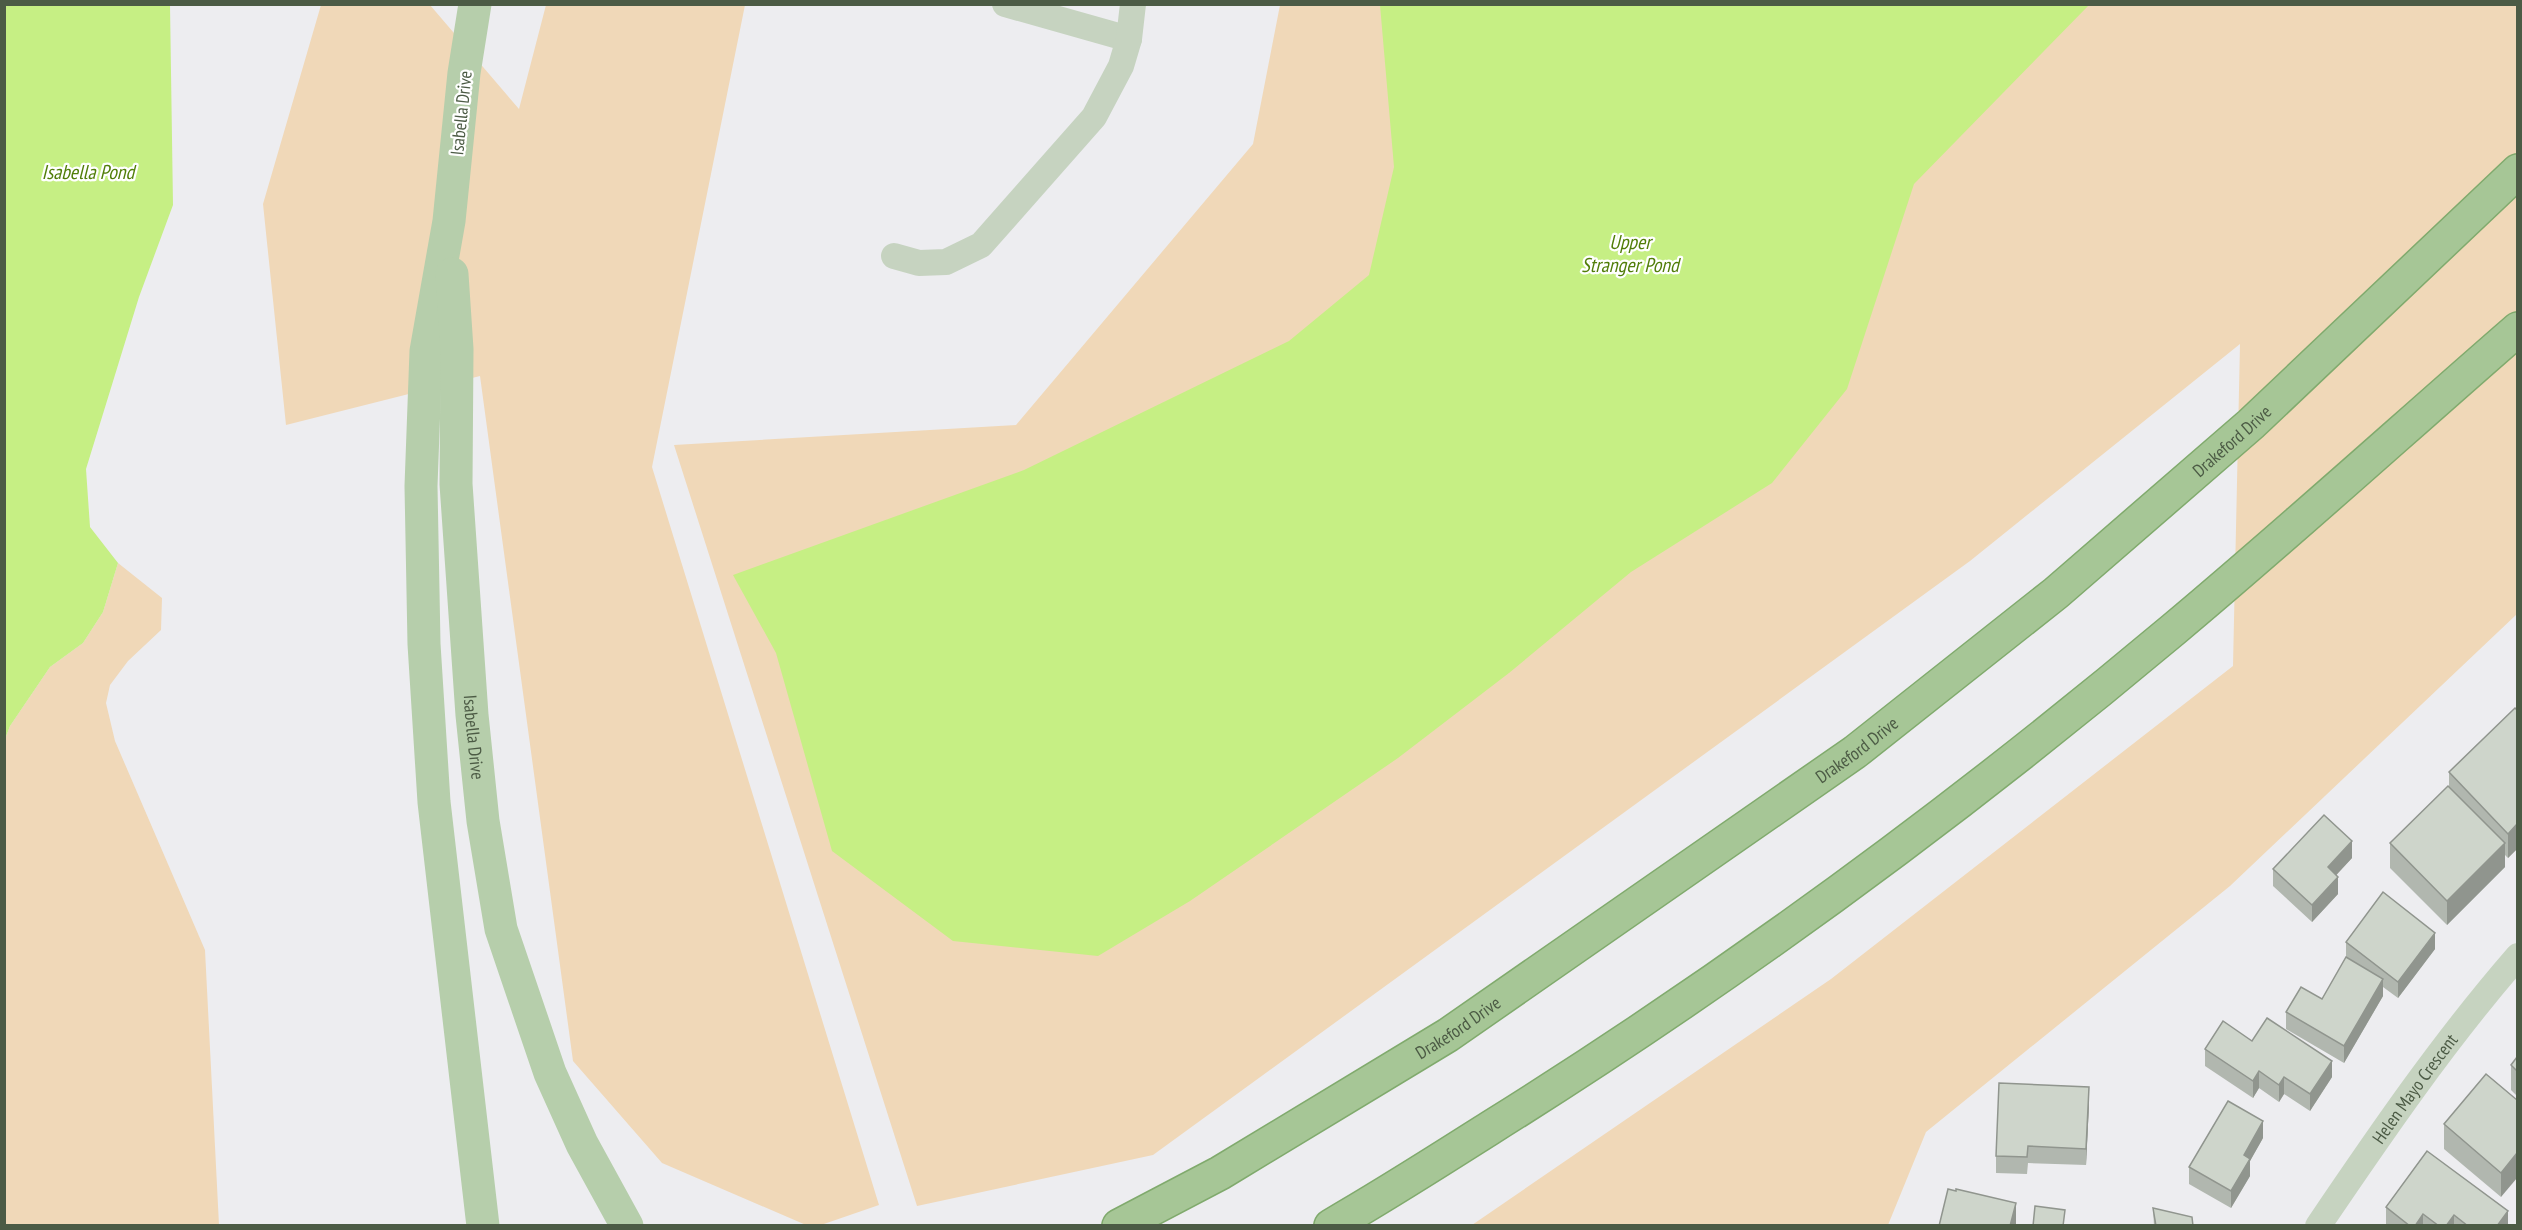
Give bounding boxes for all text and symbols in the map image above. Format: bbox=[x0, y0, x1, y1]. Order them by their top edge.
street label: Isabella Drive bbox=[445, 70, 477, 156]
water label: Isabella Pond bbox=[42, 159, 137, 185]
water label: Upper Stranger Pond bbox=[1581, 229, 1681, 278]
street label: Drakeford Drive bbox=[2187, 400, 2276, 481]
street label: Isabella Drive bbox=[459, 694, 490, 781]
street label: Drakeford Drive bbox=[1811, 711, 1902, 788]
street label: Drakeford Drive bbox=[1411, 991, 1505, 1064]
street label: Helen Mayo Crescent bbox=[2367, 1029, 2462, 1148]

